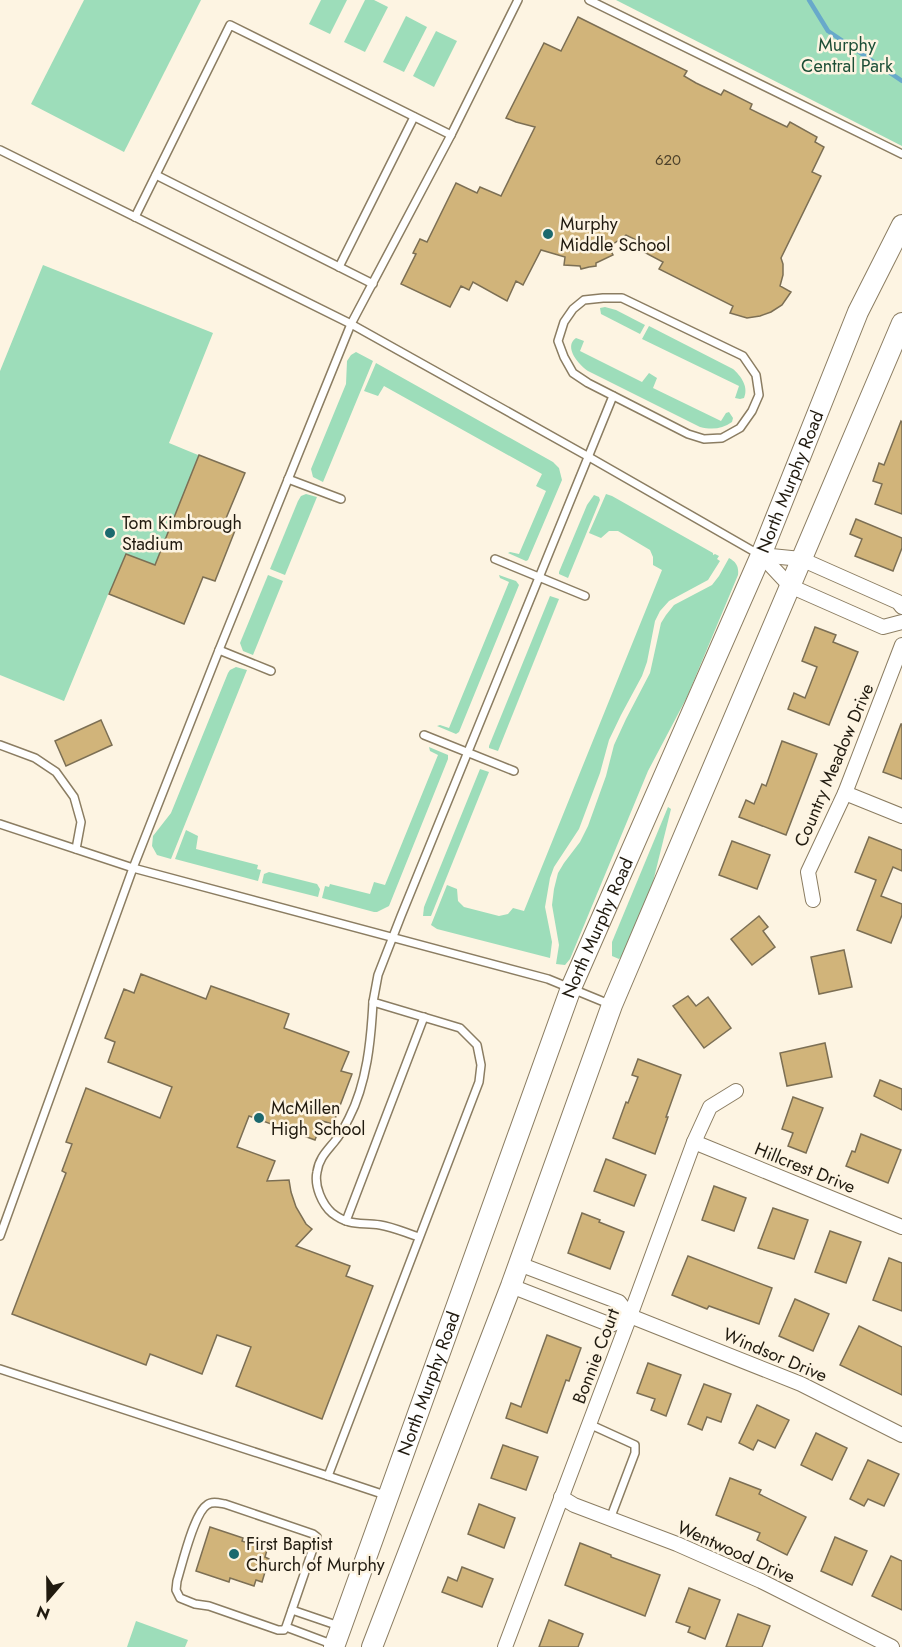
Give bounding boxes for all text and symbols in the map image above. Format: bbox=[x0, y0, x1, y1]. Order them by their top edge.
park label: Murphy Central Park bbox=[801, 32, 893, 79]
house number: 620 bbox=[655, 149, 681, 171]
place label: Murphy Middle School bbox=[560, 211, 670, 258]
marker: Murphy Middle School bbox=[541, 227, 555, 241]
street label: North Murphy Road bbox=[750, 407, 830, 557]
place label: Tom Kimbrough Stadium bbox=[122, 510, 242, 557]
marker: Tom Kimbrough Stadium bbox=[103, 526, 117, 540]
street label: Country Meadow Drive bbox=[788, 679, 880, 851]
street label: North Murphy Road bbox=[555, 853, 640, 1002]
place label: McMillen High School bbox=[271, 1095, 365, 1142]
marker: McMillen High School bbox=[252, 1111, 266, 1125]
street label: Hillcrest Drive bbox=[751, 1136, 859, 1200]
street label: Bonnie Court bbox=[566, 1304, 626, 1407]
street label: North Murphy Road bbox=[391, 1308, 467, 1459]
street label: Windsor Drive bbox=[719, 1321, 831, 1389]
street label: Wentwood Drive bbox=[673, 1514, 799, 1590]
place label: First Baptist Church of Murphy bbox=[246, 1531, 385, 1578]
marker: First Baptist Church of Murphy bbox=[227, 1547, 241, 1561]
north arrow bbox=[18, 1569, 78, 1629]
text: N bbox=[33, 1600, 53, 1626]

